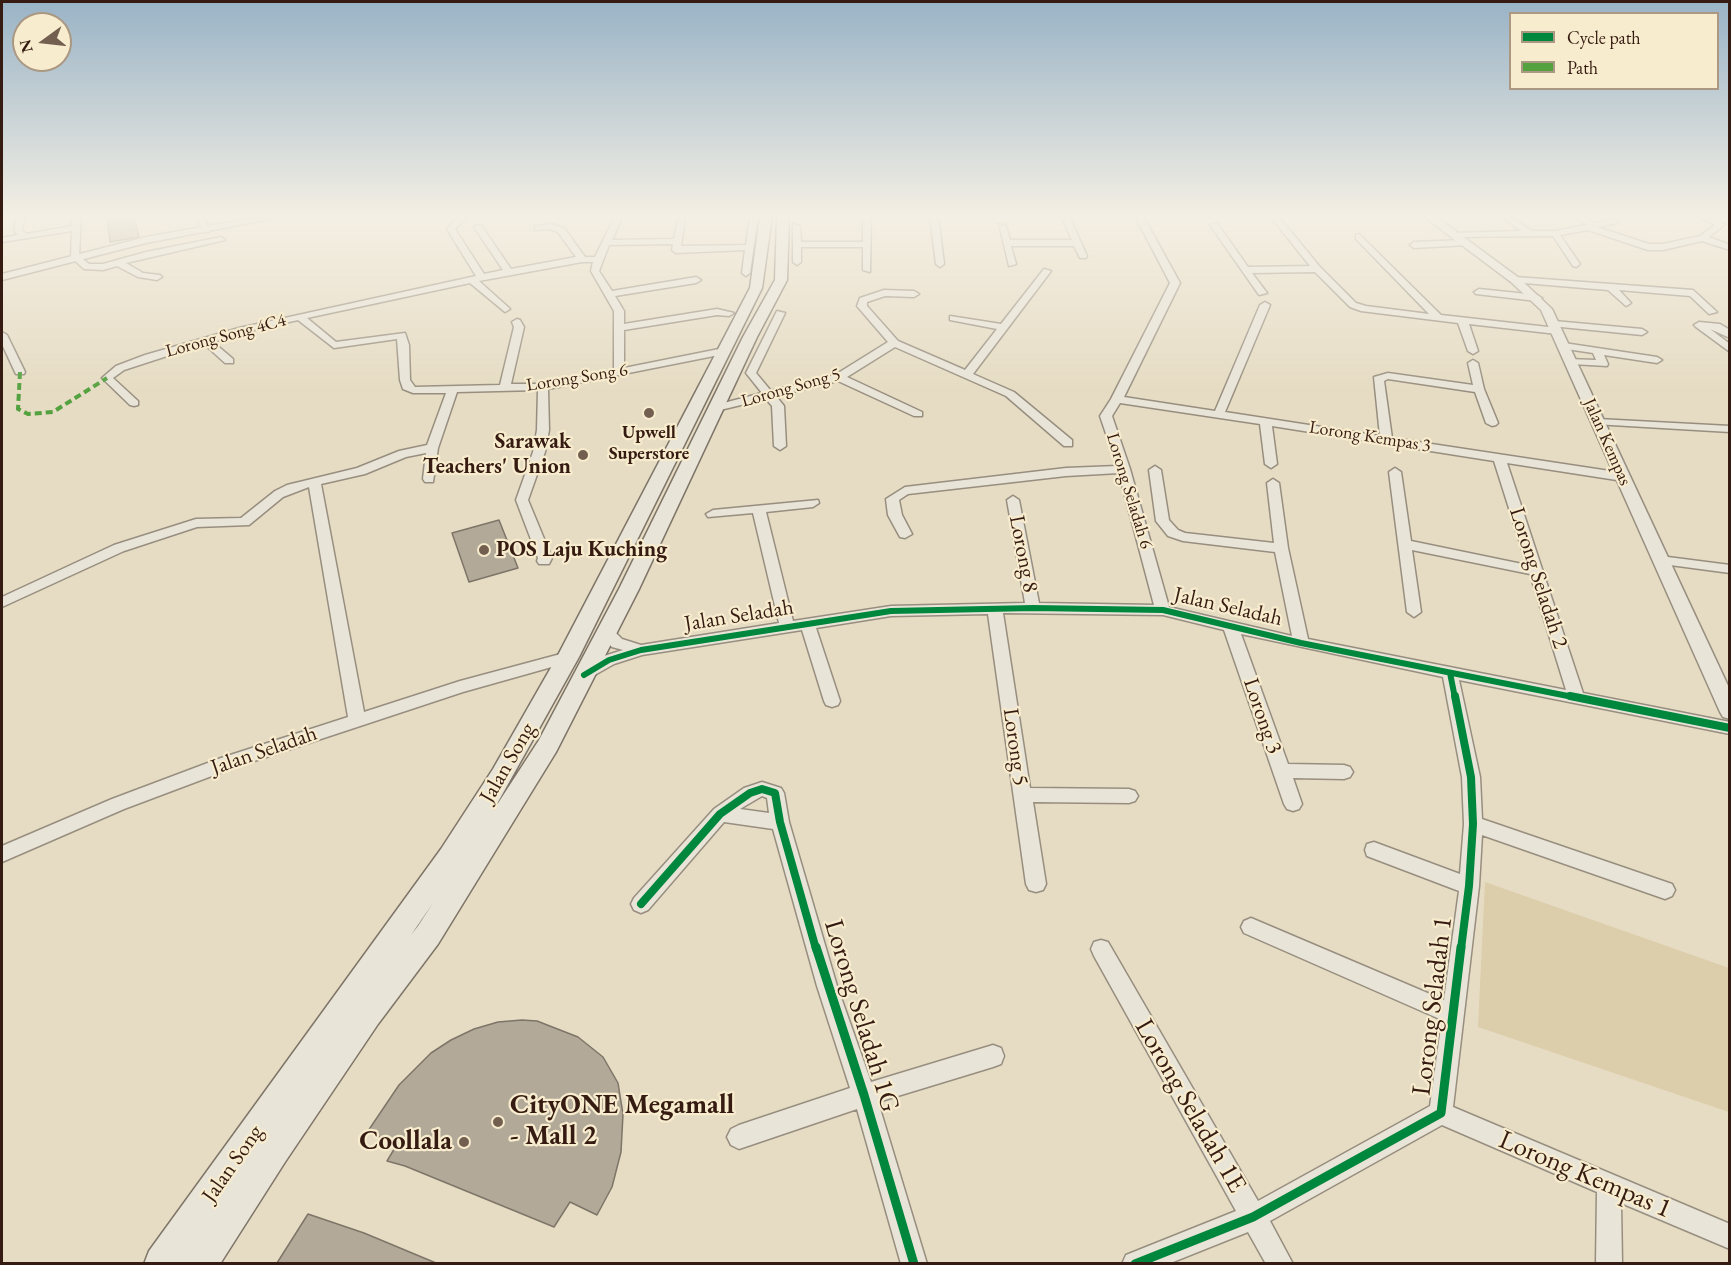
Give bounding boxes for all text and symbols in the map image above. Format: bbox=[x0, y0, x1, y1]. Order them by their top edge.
north arrow bbox=[12, 12, 72, 72]
legend bbox=[1509, 12, 1719, 90]
text: Cycle path bbox=[1567, 26, 1641, 49]
text: N bbox=[14, 37, 38, 55]
text: Path bbox=[1567, 56, 1598, 79]
street label: Lorong Song 4C4 bbox=[164, 310, 288, 362]
street label: Lorong Song 6 bbox=[525, 359, 629, 397]
street label: Lorong Song 5 bbox=[739, 364, 843, 412]
street label: Jalan Kempas bbox=[1578, 395, 1636, 489]
marker: Upwell Superstore bbox=[642, 406, 656, 420]
street label: Lorong Kempas 3 bbox=[1308, 417, 1432, 457]
place label: Upwell Superstore bbox=[609, 422, 689, 464]
place label: Sarawak Teachers' Union bbox=[423, 429, 571, 481]
street label: Lorong Seladah 6 bbox=[1101, 430, 1157, 552]
marker: Sarawak Teachers' Union bbox=[576, 448, 590, 462]
street label: Lorong Seladah 2 bbox=[1503, 504, 1573, 652]
street label: Lorong 8 bbox=[1003, 513, 1043, 595]
place label: POS Laju Kuching bbox=[496, 537, 667, 563]
marker: POS Laju Kuching bbox=[477, 543, 491, 557]
street label: Jalan Seladah bbox=[1171, 582, 1285, 632]
street label: Jalan Seladah bbox=[682, 594, 796, 638]
street label: Lorong 3 bbox=[1237, 675, 1287, 757]
street label: Lorong 5 bbox=[996, 706, 1034, 788]
street label: Jalan Song bbox=[474, 718, 542, 808]
street label: Jalan Seladah bbox=[207, 721, 321, 781]
street label: Lorong Seladah 1 bbox=[1406, 915, 1460, 1097]
street label: Lorong Seladah 1G bbox=[816, 916, 906, 1116]
street label: Lorong Seladah 1E bbox=[1127, 1013, 1253, 1199]
place label: CityONE Megamall - Mall 2 bbox=[510, 1090, 734, 1153]
marker: CityONE Megamall - Mall 2 bbox=[491, 1115, 505, 1129]
street label: Jalan Song bbox=[197, 1120, 269, 1208]
street label: Lorong Kempas 1 bbox=[1494, 1124, 1676, 1226]
place label: Coollala bbox=[359, 1126, 452, 1158]
marker: Coollala bbox=[457, 1135, 471, 1149]

